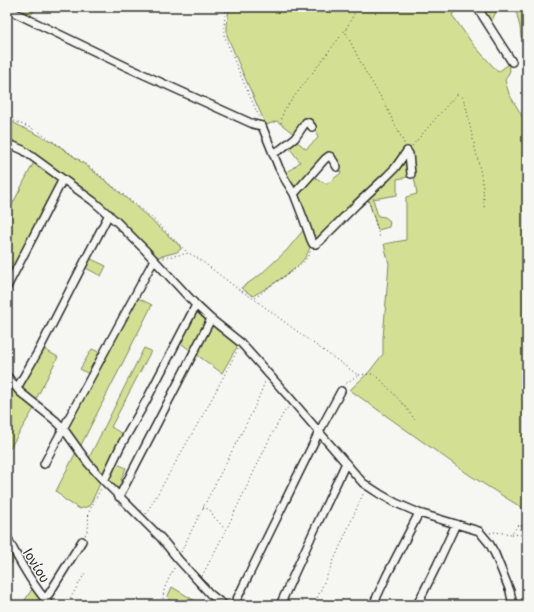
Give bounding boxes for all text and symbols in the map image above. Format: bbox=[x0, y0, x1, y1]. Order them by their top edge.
street label: Ιονίου bbox=[19, 544, 55, 586]

